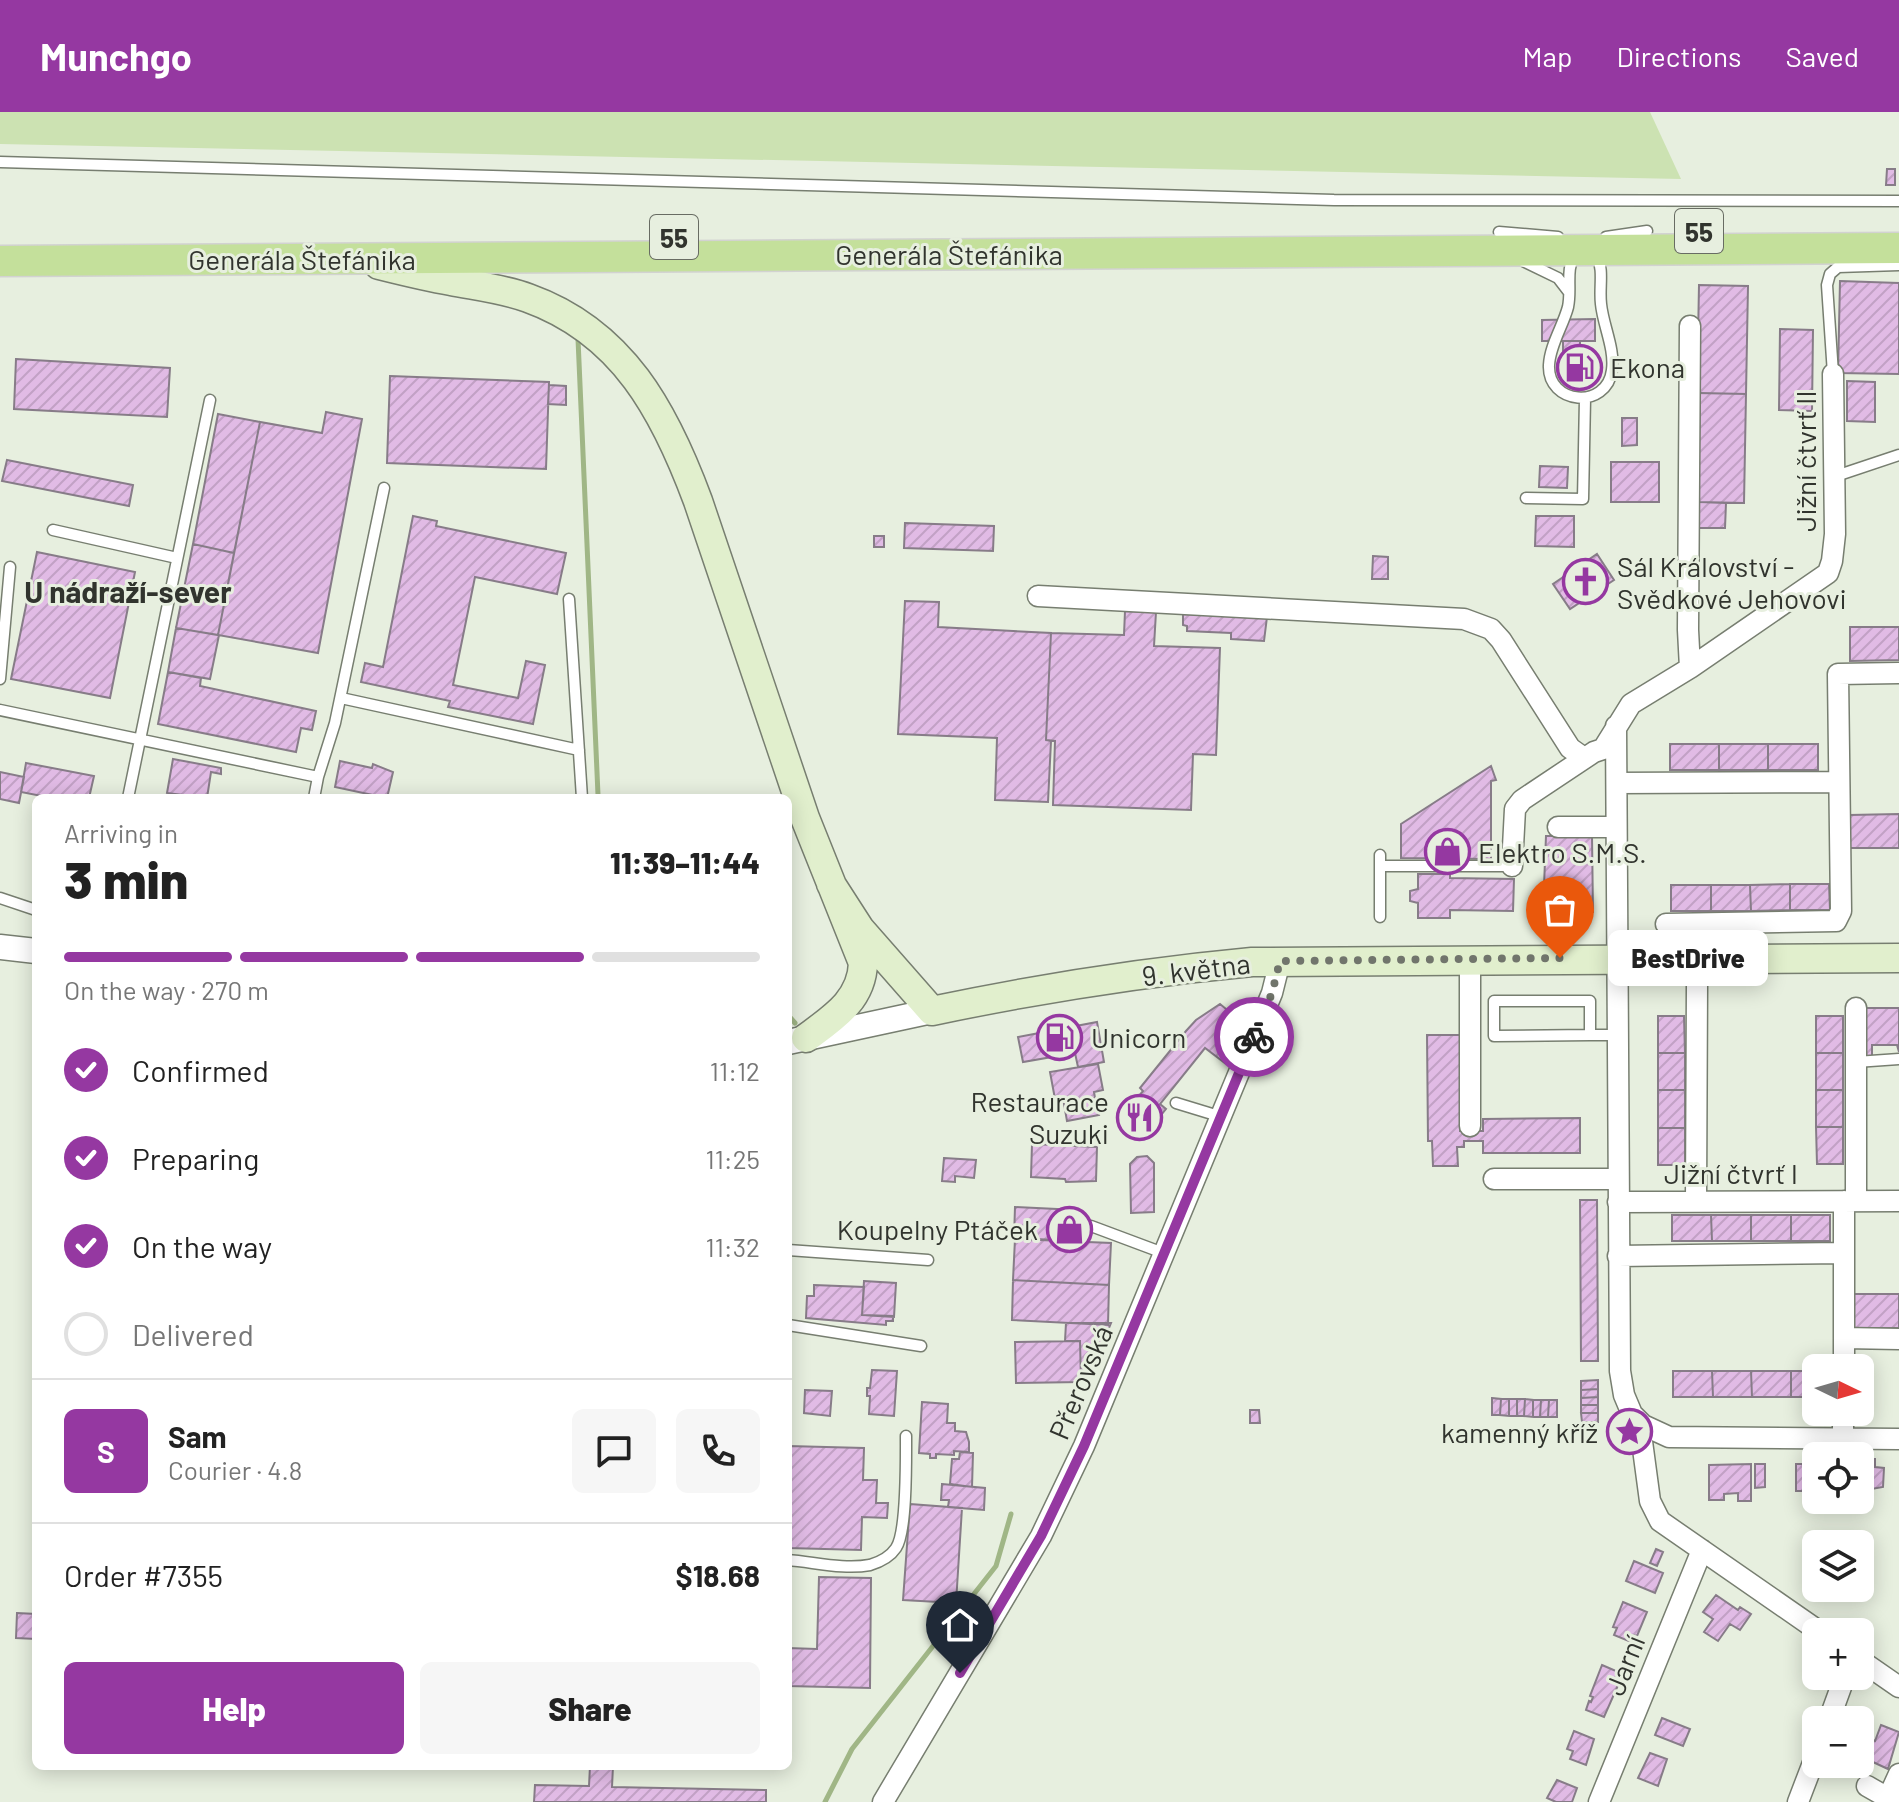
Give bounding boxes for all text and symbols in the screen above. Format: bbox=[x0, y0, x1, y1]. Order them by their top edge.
text: Munchgo bbox=[40, 33, 192, 79]
text: Map bbox=[1523, 39, 1572, 73]
text: Directions bbox=[1616, 39, 1742, 73]
text: Saved bbox=[1786, 39, 1859, 73]
road number: 55 bbox=[1675, 209, 1723, 253]
road number: 55 bbox=[650, 215, 698, 259]
street label: Generála Štefánika bbox=[835, 237, 1063, 271]
street label: Generála Štefánika bbox=[188, 242, 416, 276]
fuel station icon: Ekona bbox=[1555, 343, 1603, 391]
place label: Ekona bbox=[1610, 350, 1685, 384]
street label: Jižní čtvrť II bbox=[1788, 390, 1822, 532]
place label: Sál Království - Svědkové Jehovovi bbox=[1617, 549, 1847, 615]
church icon: Sál Království - Svědkové Jehovovi bbox=[1562, 558, 1610, 606]
district label: U nádraží-sever bbox=[24, 573, 232, 609]
text: Arriving in bbox=[64, 817, 178, 848]
shop icon: Elektro S.M.S. bbox=[1423, 828, 1471, 876]
place label: Elektro S.M.S. bbox=[1478, 835, 1647, 869]
text: 11:39–11:44 bbox=[610, 844, 760, 880]
text: 3 min bbox=[64, 847, 188, 909]
pin bbox=[1526, 876, 1594, 958]
icon: bag bbox=[1538, 888, 1582, 932]
callout: BestDrive bbox=[1608, 930, 1768, 986]
text: BestDrive bbox=[1631, 942, 1745, 973]
street label: 9. května bbox=[1140, 945, 1252, 993]
text: On the way · 270 m bbox=[64, 974, 269, 1005]
courier bbox=[1214, 997, 1294, 1077]
fuel station icon: Unicorn bbox=[1036, 1013, 1084, 1061]
icon: bike bbox=[1232, 1015, 1276, 1059]
place label: Unicorn bbox=[1091, 1020, 1186, 1054]
icon: check bbox=[64, 1048, 108, 1092]
text: Confirmed bbox=[132, 1052, 269, 1088]
text: 11:12 bbox=[710, 1055, 760, 1086]
place label: Restaurace Suzuki bbox=[970, 1084, 1109, 1150]
restaurant icon: Restaurace Suzuki bbox=[1116, 1093, 1164, 1141]
icon: check bbox=[64, 1136, 108, 1180]
text: Preparing bbox=[132, 1140, 259, 1176]
text: 11:25 bbox=[706, 1143, 760, 1174]
street label: Jižní čtvrť I bbox=[1664, 1156, 1798, 1190]
shop icon: Koupelny Ptáček bbox=[1045, 1205, 1093, 1253]
place label: Koupelny Ptáček bbox=[837, 1212, 1038, 1246]
icon: check bbox=[64, 1224, 108, 1268]
text: On the way bbox=[132, 1228, 272, 1264]
text: 11:32 bbox=[706, 1231, 760, 1262]
text: Delivered bbox=[132, 1316, 254, 1352]
street label: Přerovská bbox=[1041, 1320, 1119, 1444]
north arrow bbox=[1802, 1354, 1874, 1426]
map controls bbox=[1802, 1354, 1874, 1778]
place icon: kamenný kříž bbox=[1605, 1408, 1653, 1456]
button: chat bbox=[572, 1409, 656, 1493]
button: phone bbox=[676, 1409, 760, 1493]
place label: kamenný kříž bbox=[1441, 1415, 1598, 1449]
text: Sam bbox=[168, 1418, 227, 1454]
text: S bbox=[97, 1433, 115, 1469]
button: locate bbox=[1802, 1442, 1874, 1514]
text: Courier · 4.8 bbox=[168, 1454, 302, 1485]
button: layers bbox=[1802, 1530, 1874, 1602]
text: Order #7355 bbox=[64, 1557, 223, 1593]
text: $18.68 bbox=[676, 1557, 760, 1593]
pin bbox=[926, 1591, 994, 1673]
icon: home bbox=[938, 1603, 982, 1647]
button: + bbox=[1802, 1618, 1874, 1690]
street label: Jarní bbox=[1597, 1630, 1651, 1700]
button: Help bbox=[64, 1662, 404, 1754]
button: Share bbox=[420, 1662, 760, 1754]
button: − bbox=[1802, 1706, 1874, 1778]

